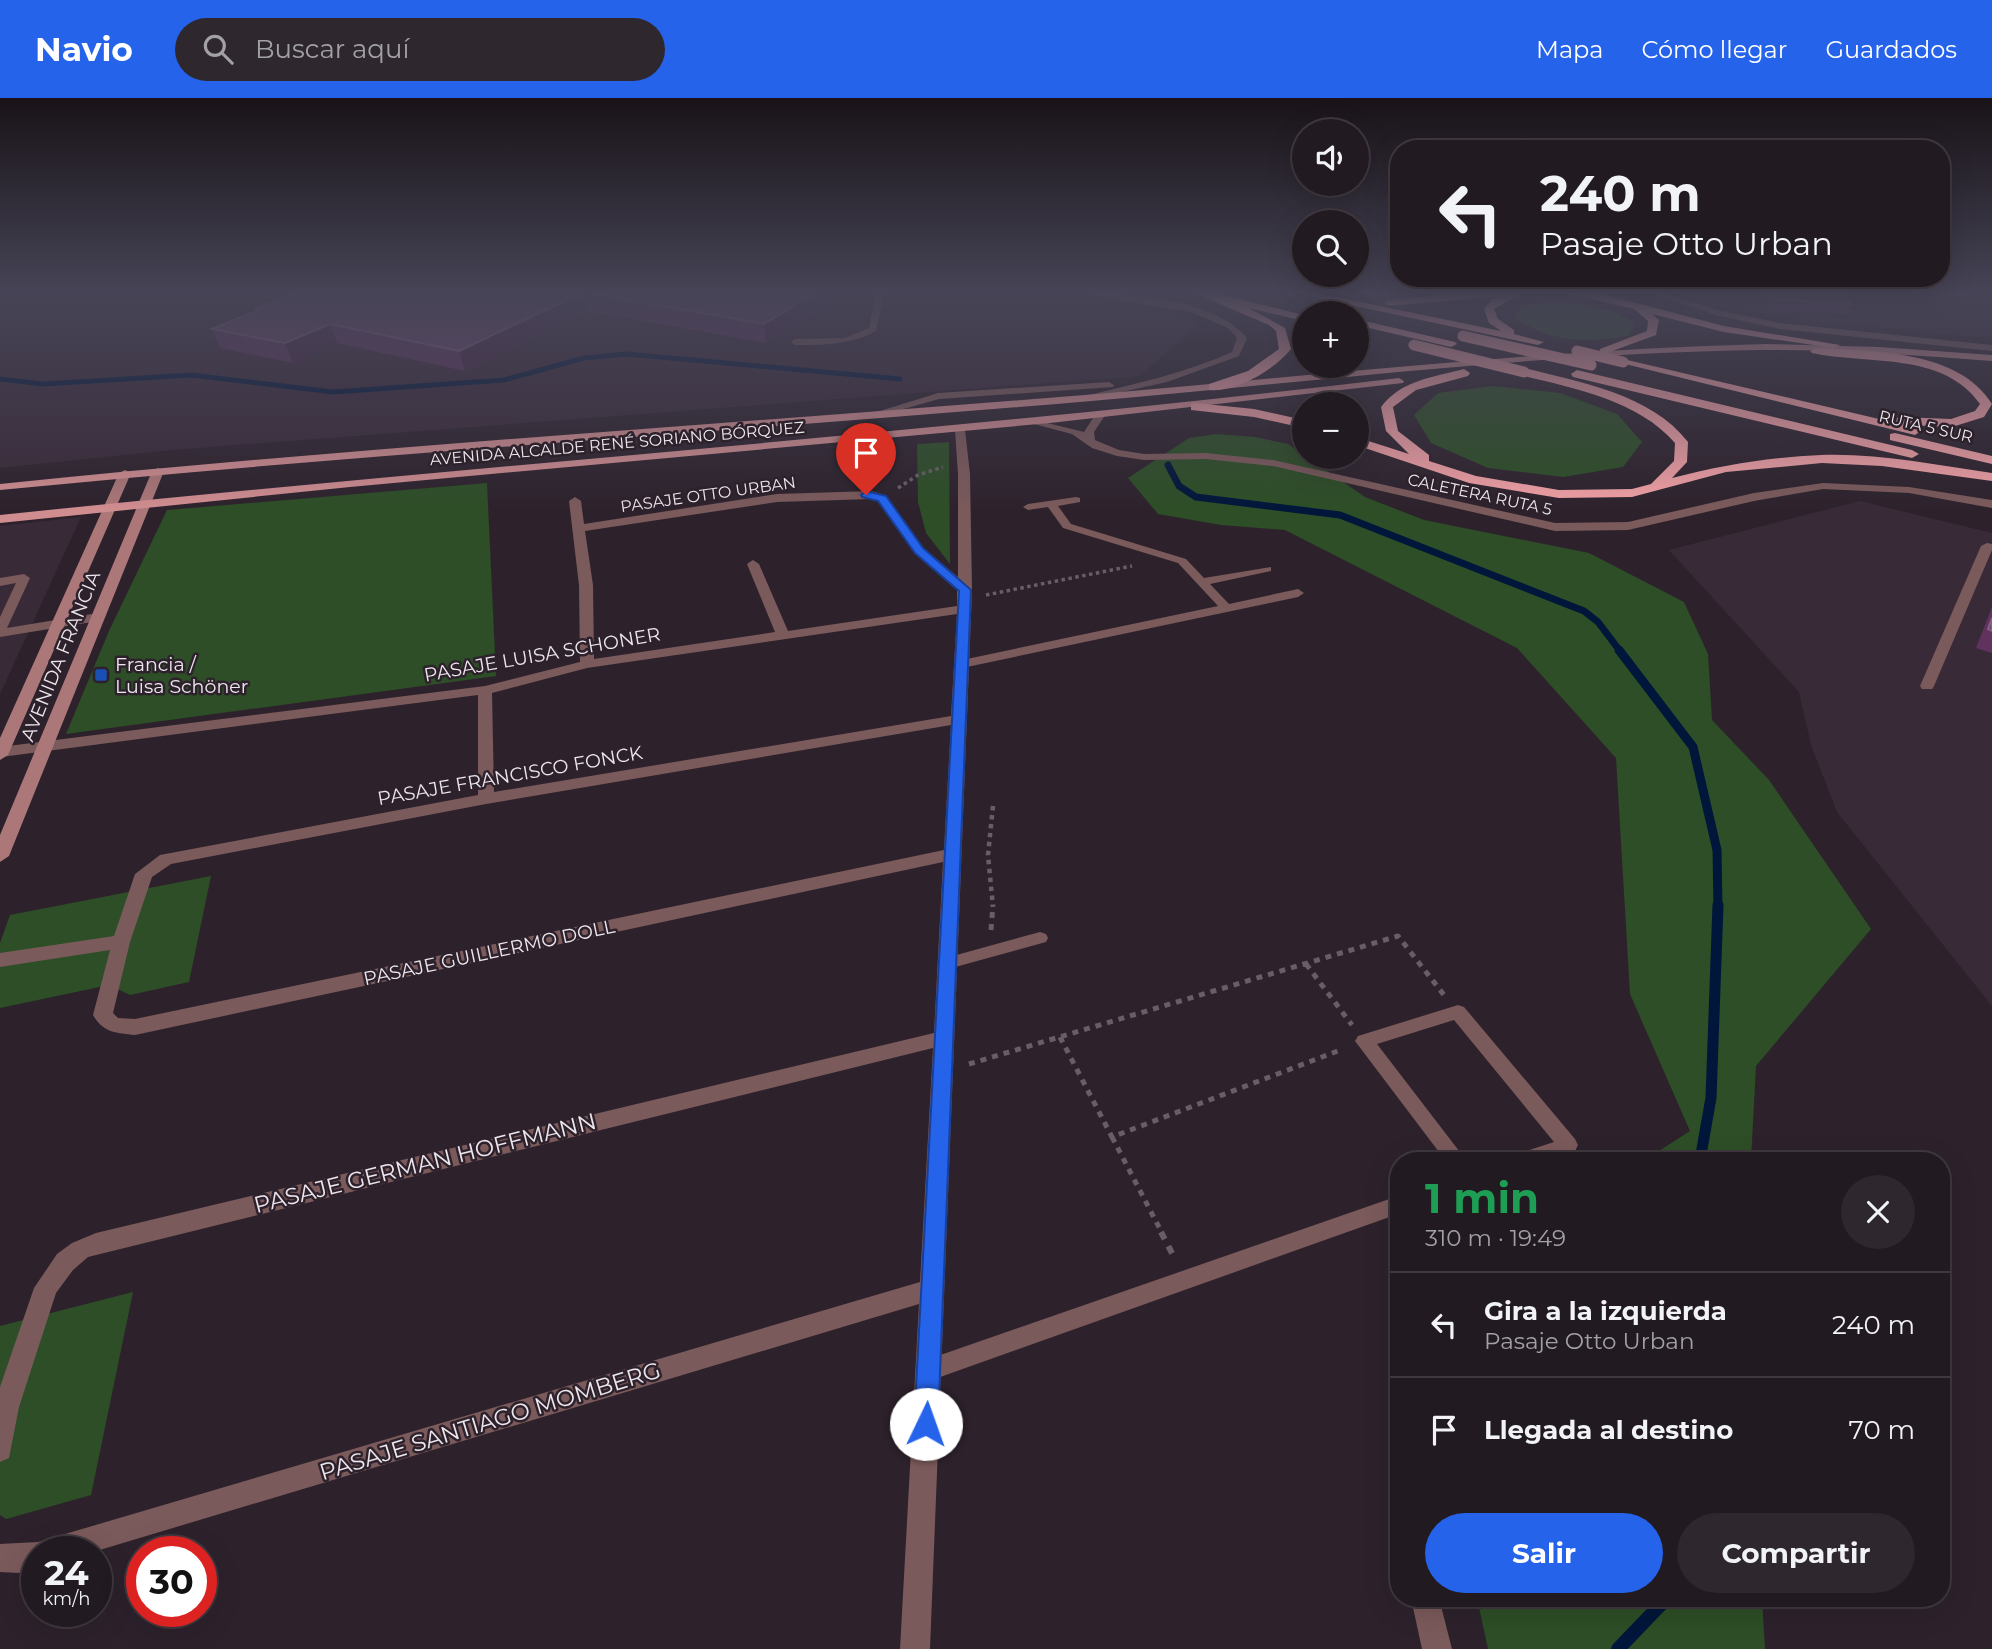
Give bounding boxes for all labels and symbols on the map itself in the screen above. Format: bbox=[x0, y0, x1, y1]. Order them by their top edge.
street label: RUTA 5 SUR bbox=[1877, 406, 1975, 447]
street label: AVENIDA ALCALDE RENÉ SORIANO BÓRQUEZ bbox=[429, 418, 805, 469]
pin bbox=[836, 423, 896, 495]
street label: CALETERA RUTA 5 bbox=[1406, 470, 1554, 519]
street label: PASAJE OTTO URBAN bbox=[619, 473, 797, 516]
street label: AVENIDA FRANCIA bbox=[16, 567, 105, 745]
street label: PASAJE LUISA SCHONER bbox=[422, 622, 662, 687]
place label: Francia / Luisa Schöner bbox=[115, 653, 248, 698]
marker: Francia / Luisa Schöner bbox=[93, 667, 109, 683]
street label: PASAJE FRANCISCO FONCK bbox=[376, 741, 645, 810]
street label: PASAJE GUILLERMO DOLL bbox=[361, 914, 618, 990]
street label: PASAJE GERMAN HOFFMANN bbox=[251, 1107, 599, 1219]
street label: PASAJE SANTIAGO MOMBERG bbox=[316, 1356, 664, 1486]
position arrow bbox=[889, 1387, 963, 1461]
speed limit sign: 30 bbox=[126, 1536, 217, 1627]

